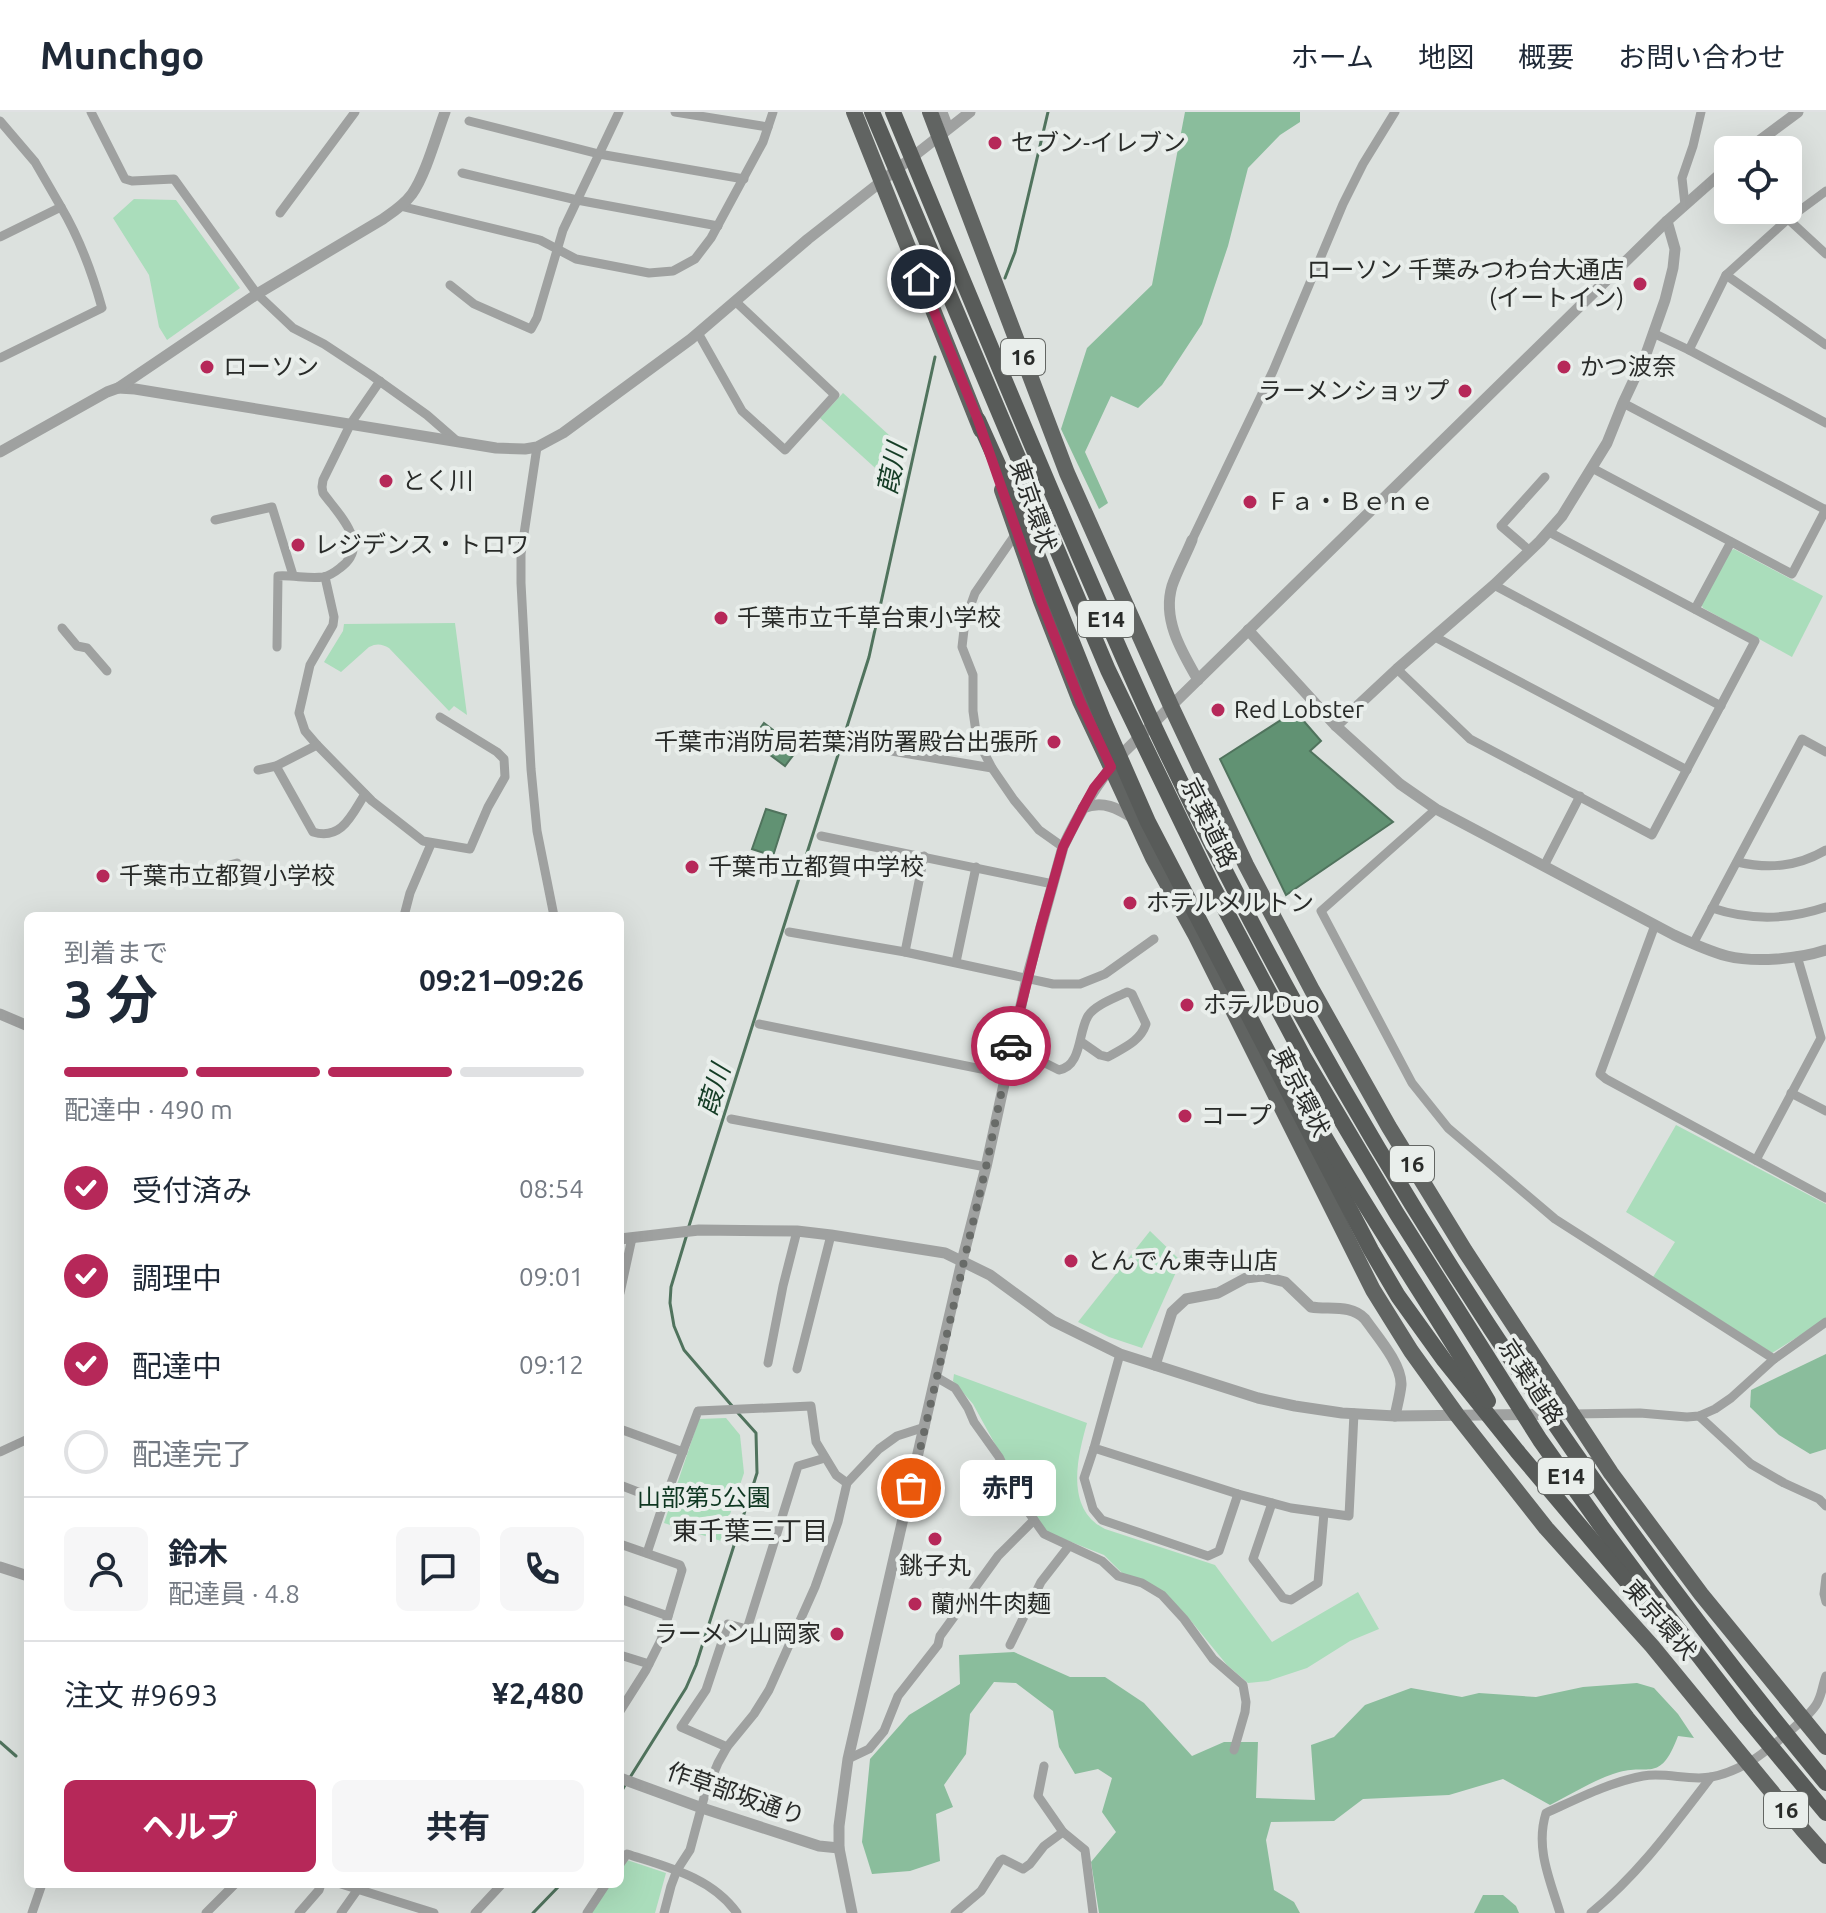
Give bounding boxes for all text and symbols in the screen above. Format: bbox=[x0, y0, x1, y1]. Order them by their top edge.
text: Munchgo bbox=[40, 34, 204, 76]
text: ホーム bbox=[1291, 41, 1374, 72]
text: 地図 bbox=[1418, 41, 1474, 72]
text: 概要 bbox=[1518, 41, 1574, 72]
text: お問い合わせ bbox=[1618, 41, 1786, 72]
place label: セブン-イレブン bbox=[1011, 129, 1186, 156]
marker: セブン-イレブン bbox=[986, 134, 1004, 152]
map controls bbox=[1714, 136, 1802, 224]
button: locate bbox=[1714, 136, 1802, 224]
pin bbox=[887, 245, 955, 313]
place label: ローソン 千葉みつわ台大通店 (イートイン) bbox=[1307, 256, 1624, 311]
icon: home bbox=[899, 257, 943, 301]
marker: ローソン 千葉みつわ台大通店 (イートイン) bbox=[1631, 275, 1649, 293]
road number: 16 bbox=[1001, 339, 1045, 375]
place label: ローソン bbox=[223, 353, 319, 380]
place label: かつ波奈 bbox=[1580, 353, 1676, 380]
marker: ローソン bbox=[198, 358, 216, 376]
marker: かつ波奈 bbox=[1555, 358, 1573, 376]
place label: ラーメンショップ bbox=[1258, 377, 1449, 404]
marker: ラーメンショップ bbox=[1456, 382, 1474, 400]
water label: 葭川 bbox=[872, 438, 912, 497]
street label: 東京環状 bbox=[1005, 456, 1062, 556]
place label: とく川 bbox=[402, 467, 473, 494]
marker: とく川 bbox=[377, 472, 395, 490]
place label: Ｆａ・Ｂｅｎｅ bbox=[1266, 488, 1434, 515]
marker: Ｆａ・Ｂｅｎｅ bbox=[1241, 493, 1259, 511]
place label: レジデンス・トロワ bbox=[314, 531, 530, 558]
marker: レジデンス・トロワ bbox=[289, 536, 307, 554]
road number: E14 bbox=[1078, 601, 1134, 637]
place label: 千葉市立千草台東小学校 bbox=[737, 604, 1001, 631]
marker: 千葉市立千草台東小学校 bbox=[712, 609, 730, 627]
place label: Red Lobster bbox=[1234, 696, 1364, 723]
marker: Red Lobster bbox=[1209, 701, 1227, 719]
place label: 千葉市消防局若葉消防署殿台出張所 bbox=[654, 728, 1038, 755]
marker: 千葉市消防局若葉消防署殿台出張所 bbox=[1045, 733, 1063, 751]
street label: 京葉道路 bbox=[1176, 774, 1243, 872]
place label: 千葉市立都賀中学校 bbox=[708, 853, 924, 880]
marker: 千葉市立都賀中学校 bbox=[683, 858, 701, 876]
place label: 千葉市立都賀小学校 bbox=[119, 862, 335, 889]
marker: 千葉市立都賀小学校 bbox=[94, 867, 112, 885]
place label: ホテルメルトン bbox=[1146, 889, 1314, 916]
marker: ホテルメルトン bbox=[1121, 894, 1139, 912]
text: 到着まで bbox=[64, 938, 168, 967]
text: 09:21–09:26 bbox=[419, 963, 584, 997]
text: 3 分 bbox=[64, 970, 158, 1028]
place label: ホテルDuo bbox=[1203, 991, 1320, 1018]
marker: ホテルDuo bbox=[1178, 996, 1196, 1014]
courier bbox=[971, 1006, 1051, 1086]
icon: car bbox=[989, 1024, 1033, 1068]
street label: 東京環状 bbox=[1268, 1043, 1335, 1141]
water label: 葭川 bbox=[692, 1058, 736, 1119]
text: 配達中 · 490 m bbox=[64, 1095, 233, 1124]
place label: コープ bbox=[1201, 1102, 1272, 1129]
marker: コープ bbox=[1176, 1107, 1194, 1125]
road number: 16 bbox=[1390, 1146, 1434, 1182]
icon: check bbox=[64, 1166, 108, 1210]
text: 受付済み bbox=[132, 1173, 252, 1207]
text: 08:54 bbox=[519, 1174, 584, 1203]
place label: とんでん東寺山店 bbox=[1087, 1247, 1278, 1274]
marker: とんでん東寺山店 bbox=[1062, 1252, 1080, 1270]
icon: check bbox=[64, 1254, 108, 1298]
text: 調理中 bbox=[132, 1261, 222, 1295]
text: 09:01 bbox=[519, 1262, 584, 1291]
street label: 京葉道路 bbox=[1494, 1334, 1569, 1429]
icon: check bbox=[64, 1342, 108, 1386]
text: 配達中 bbox=[132, 1349, 222, 1383]
text: 09:12 bbox=[519, 1350, 584, 1379]
text: 配達完了 bbox=[132, 1437, 252, 1471]
pin bbox=[877, 1454, 945, 1522]
road number: E14 bbox=[1538, 1458, 1594, 1494]
callout: 赤門 bbox=[959, 1460, 1055, 1516]
icon: bag bbox=[889, 1466, 933, 1510]
text: 赤門 bbox=[982, 1473, 1034, 1502]
park label: 山部第5公園 bbox=[637, 1484, 771, 1511]
district label: 東千葉三丁目 bbox=[672, 1516, 828, 1545]
button: person bbox=[64, 1527, 148, 1611]
button: chat bbox=[396, 1527, 480, 1611]
button: phone bbox=[500, 1527, 584, 1611]
marker: 銚子丸 bbox=[926, 1530, 944, 1548]
text: 鈴木 bbox=[168, 1536, 228, 1570]
place label: 銚子丸 bbox=[899, 1552, 971, 1579]
street label: 東京環状 bbox=[1619, 1575, 1702, 1665]
text: 配達員 · 4.8 bbox=[168, 1579, 300, 1608]
place label: 蘭州牛肉麺 bbox=[931, 1590, 1051, 1617]
marker: 蘭州牛肉麺 bbox=[906, 1595, 924, 1613]
place label: ラーメン山岡家 bbox=[654, 1620, 821, 1647]
marker: ラーメン山岡家 bbox=[828, 1625, 846, 1643]
text: ¥2,480 bbox=[492, 1676, 584, 1710]
text: 注文 #9693 bbox=[64, 1678, 218, 1712]
street label: 作草部坂通り bbox=[664, 1757, 809, 1830]
button: ヘルプ bbox=[64, 1780, 316, 1872]
button: 共有 bbox=[332, 1780, 584, 1872]
road number: 16 bbox=[1764, 1792, 1808, 1828]

